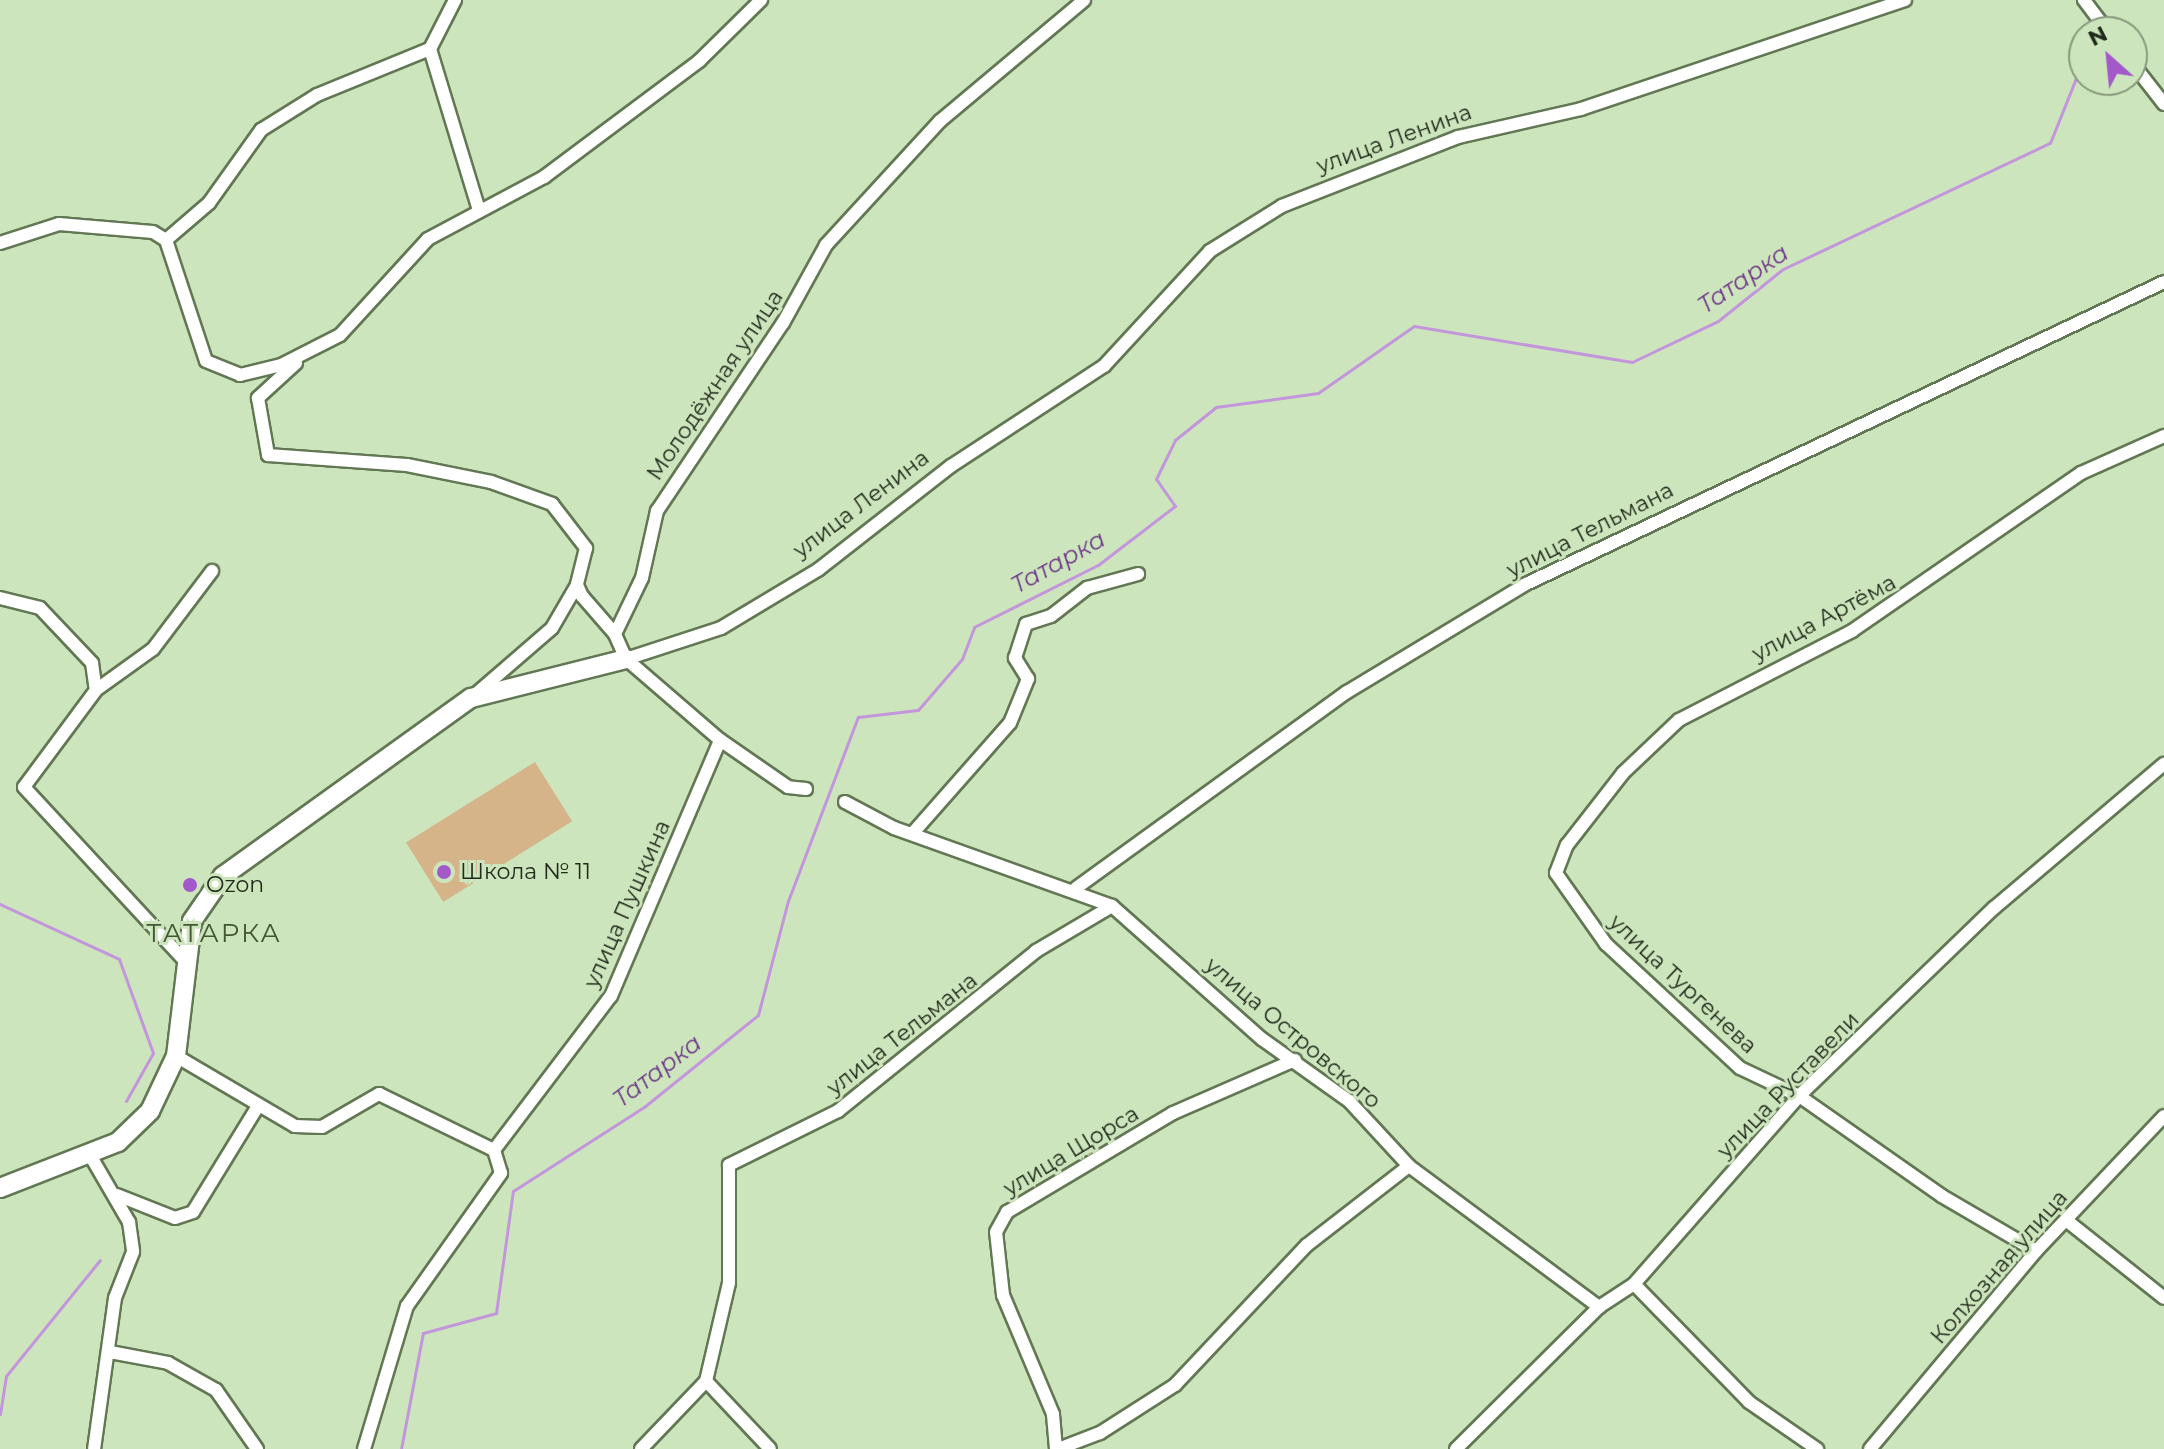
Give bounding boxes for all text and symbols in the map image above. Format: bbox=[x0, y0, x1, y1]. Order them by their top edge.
north arrow bbox=[2068, 16, 2148, 96]
text: N bbox=[2084, 20, 2112, 52]
street label: улица Ленина bbox=[1313, 99, 1475, 179]
water label: Татарка bbox=[1692, 238, 1794, 320]
street label: Молодёжная улица bbox=[641, 285, 789, 485]
street label: улица Ленина bbox=[788, 444, 934, 564]
street label: улица Тельмана bbox=[1502, 477, 1678, 583]
water label: Татарка bbox=[1006, 524, 1110, 600]
street label: улица Артёма bbox=[1748, 569, 1900, 667]
street label: улица Пушкина bbox=[578, 816, 676, 992]
place label: Школа № 11 bbox=[460, 859, 591, 885]
marker: Школа № 11 bbox=[435, 863, 453, 881]
place label: Ozon bbox=[206, 872, 264, 898]
marker: Ozon bbox=[181, 876, 199, 894]
street label: улица Тургенева bbox=[1604, 909, 1762, 1059]
district label: ТАТАРКА bbox=[146, 918, 282, 950]
street label: улица Островского bbox=[1200, 952, 1386, 1114]
street label: улица Тельмана bbox=[821, 967, 983, 1101]
street label: улица Руставели bbox=[1711, 1006, 1865, 1164]
water label: Татарка bbox=[607, 1028, 707, 1114]
street label: улица Щорса bbox=[999, 1100, 1143, 1202]
street label: Колхозная улица bbox=[1925, 1185, 2073, 1349]

